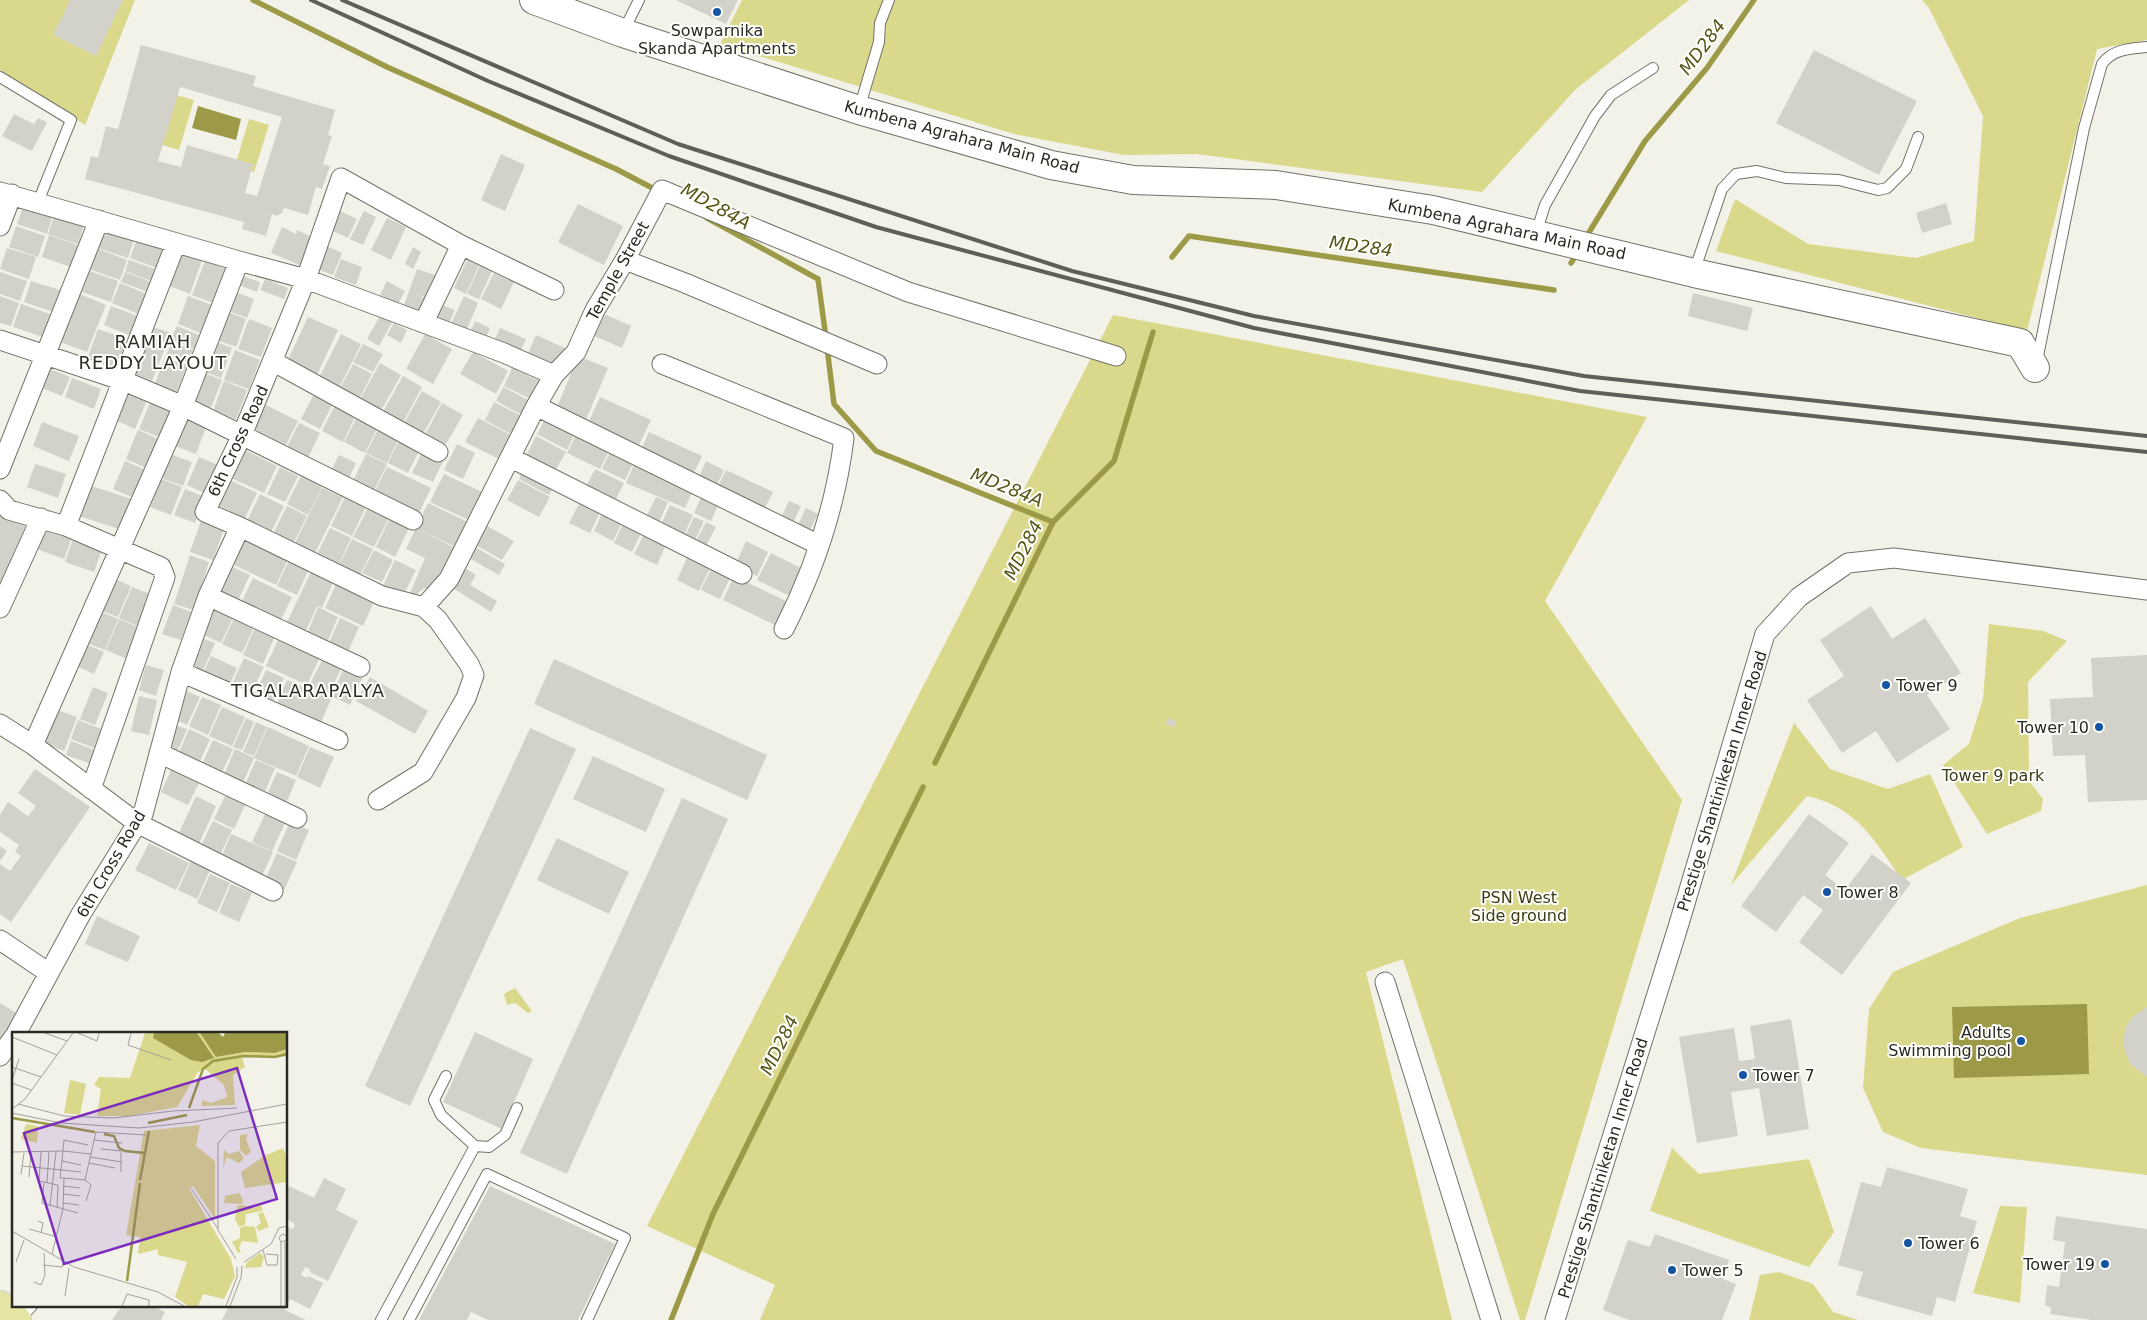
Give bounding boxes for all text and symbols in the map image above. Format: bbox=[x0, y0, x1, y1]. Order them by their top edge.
marker: Sowparnika Skanda Apartments bbox=[711, 6, 723, 18]
water label: MD284 bbox=[1674, 15, 1730, 79]
place label: Sowparnika Skanda Apartments bbox=[638, 21, 796, 58]
street label: Kumbena Agrahara Main Road bbox=[842, 96, 1082, 178]
water label: MD284A bbox=[678, 178, 754, 234]
street label: Kumbena Agrahara Main Road bbox=[1386, 194, 1628, 264]
street label: Temple Street bbox=[582, 218, 653, 325]
water label: MD284 bbox=[1328, 231, 1394, 261]
district label: RAMIAH REDDY LAYOUT bbox=[78, 331, 228, 373]
street label: 6th Cross Road bbox=[204, 382, 272, 500]
water label: MD284A bbox=[968, 463, 1046, 511]
water label: MD284 bbox=[999, 517, 1047, 583]
street label: Prestige Shantiniketan Inner Road bbox=[1673, 648, 1771, 914]
place label: Tower 9 bbox=[1895, 676, 1958, 695]
marker: Tower 9 bbox=[1880, 679, 1892, 691]
district label: TIGALARAPALYA bbox=[230, 680, 385, 701]
place label: Tower 10 bbox=[2016, 718, 2089, 737]
marker: Tower 10 bbox=[2093, 721, 2105, 733]
park label: Tower 9 park bbox=[1941, 766, 2045, 785]
street label: 6th Cross Road bbox=[73, 807, 149, 921]
place label: Tower 8 bbox=[1836, 883, 1899, 902]
marker: Tower 8 bbox=[1821, 886, 1833, 898]
park label: PSN West Side ground bbox=[1471, 888, 1567, 925]
water label: MD284 bbox=[756, 1012, 802, 1078]
place label: Adults Swimming pool bbox=[1888, 1023, 2011, 1060]
inset map bbox=[12, 1032, 288, 1308]
street label: Prestige Shantiniketan Inner Road bbox=[1554, 1035, 1652, 1301]
marker: Adults Swimming pool bbox=[2015, 1035, 2027, 1047]
place label: Tower 7 bbox=[1752, 1066, 1815, 1085]
marker: Tower 7 bbox=[1737, 1069, 1749, 1081]
place label: Tower 6 bbox=[1917, 1234, 1980, 1253]
marker: Tower 6 bbox=[1902, 1237, 1914, 1249]
place label: Tower 19 bbox=[2022, 1255, 2095, 1274]
marker: Tower 19 bbox=[2099, 1258, 2111, 1270]
place label: Tower 5 bbox=[1681, 1261, 1744, 1280]
marker: Tower 5 bbox=[1666, 1264, 1678, 1276]

